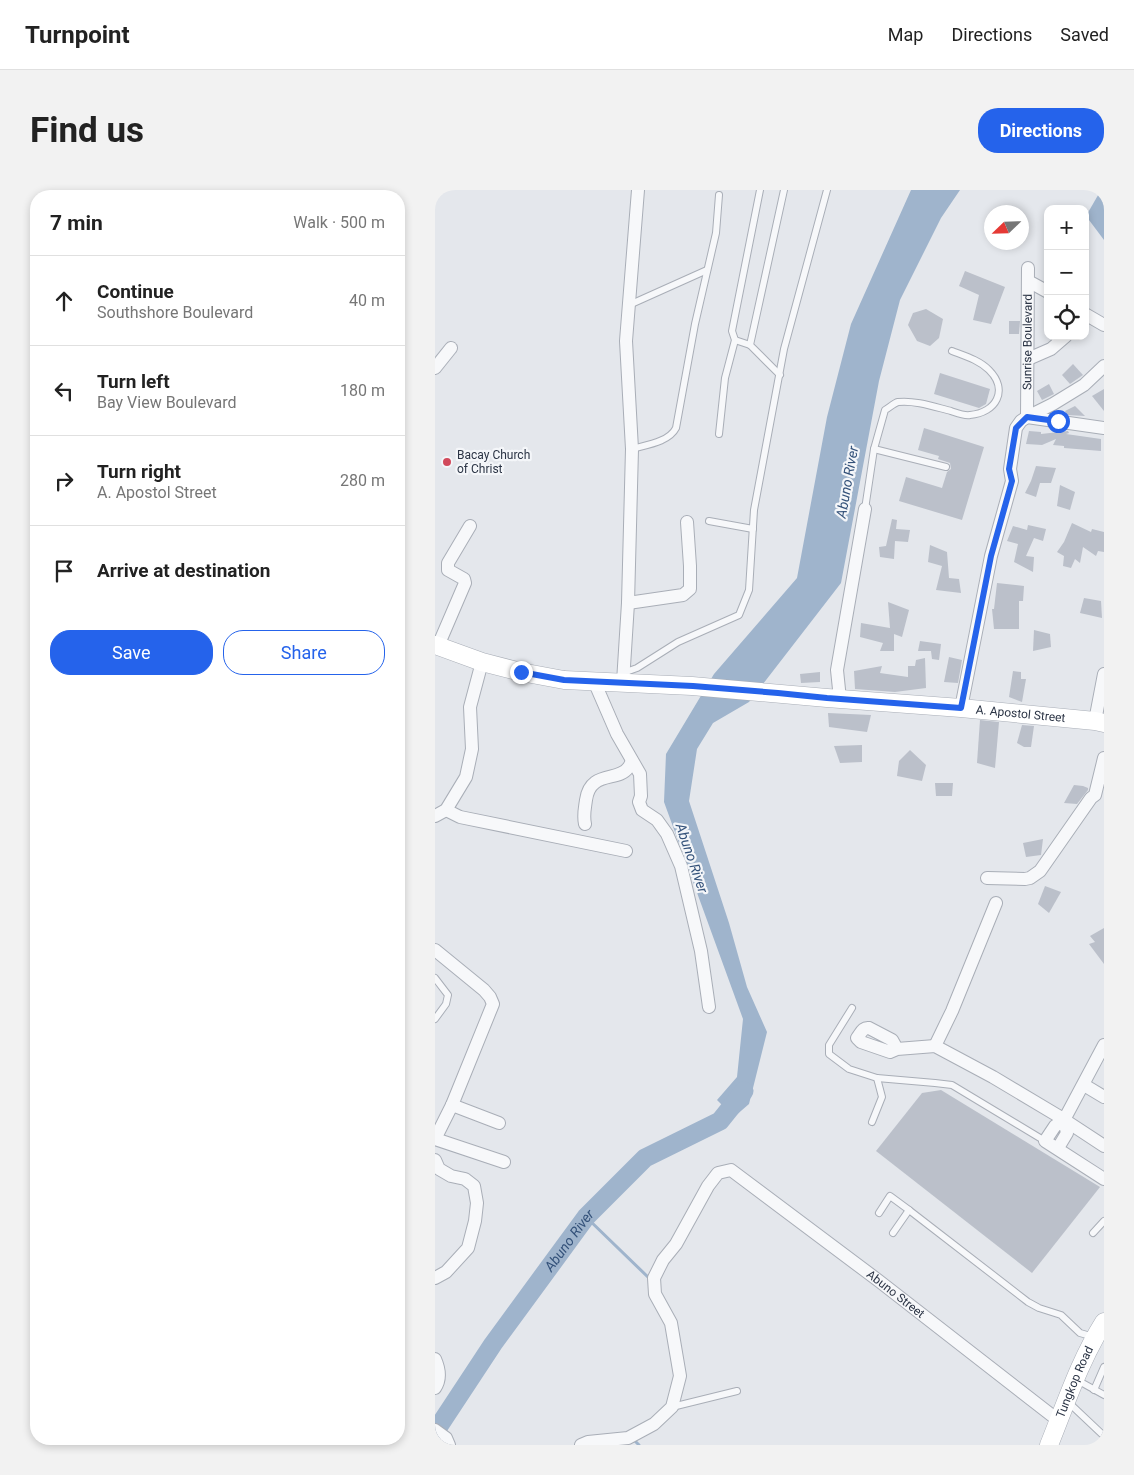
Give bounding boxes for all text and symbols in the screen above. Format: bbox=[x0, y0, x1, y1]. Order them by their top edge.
text: Turnpoint bbox=[25, 21, 130, 49]
text: Map bbox=[888, 24, 923, 45]
text: Directions bbox=[951, 24, 1032, 45]
text: Saved bbox=[1060, 24, 1109, 45]
button: Directions bbox=[978, 108, 1104, 153]
text: Find us bbox=[30, 110, 144, 151]
north arrow bbox=[984, 205, 1029, 250]
map controls bbox=[1044, 205, 1089, 340]
button: + bbox=[1044, 205, 1089, 250]
text: 7 min bbox=[50, 211, 103, 235]
text: Walk · 500 m bbox=[293, 213, 385, 232]
button: − bbox=[1044, 250, 1089, 295]
text: Continue bbox=[97, 280, 174, 303]
icon: ahead bbox=[50, 287, 78, 315]
text: 40 m bbox=[349, 291, 385, 310]
street label: Sunrise Boulevard bbox=[1020, 294, 1035, 390]
button: locate bbox=[1044, 295, 1089, 340]
text: Southshore Boulevard bbox=[97, 303, 253, 322]
text: Turn left bbox=[97, 370, 170, 393]
icon: left bbox=[50, 377, 78, 405]
text: 180 m bbox=[340, 381, 385, 400]
text: Bay View Boulevard bbox=[97, 393, 236, 412]
route start bbox=[1047, 410, 1070, 433]
water label: Abuno River bbox=[833, 444, 861, 520]
place label: Bacay Church of Christ bbox=[457, 448, 530, 476]
marker: Bacay Church of Christ bbox=[441, 456, 453, 468]
text: Turn right bbox=[97, 460, 181, 483]
icon: right bbox=[50, 467, 78, 495]
text: 280 m bbox=[340, 471, 385, 490]
text: A. Apostol Street bbox=[97, 483, 217, 502]
icon: arrive bbox=[50, 557, 78, 585]
text: Arrive at destination bbox=[97, 559, 270, 582]
button: Save bbox=[50, 630, 213, 675]
button: Share bbox=[223, 630, 385, 675]
route end bbox=[510, 661, 533, 684]
street label: A. Apostol Street bbox=[975, 702, 1066, 725]
water label: Abuno River bbox=[672, 820, 712, 895]
water label: Abuno River bbox=[540, 1206, 597, 1275]
street label: Abuno Street bbox=[864, 1267, 928, 1321]
street label: Tungkop Road bbox=[1053, 1344, 1096, 1420]

